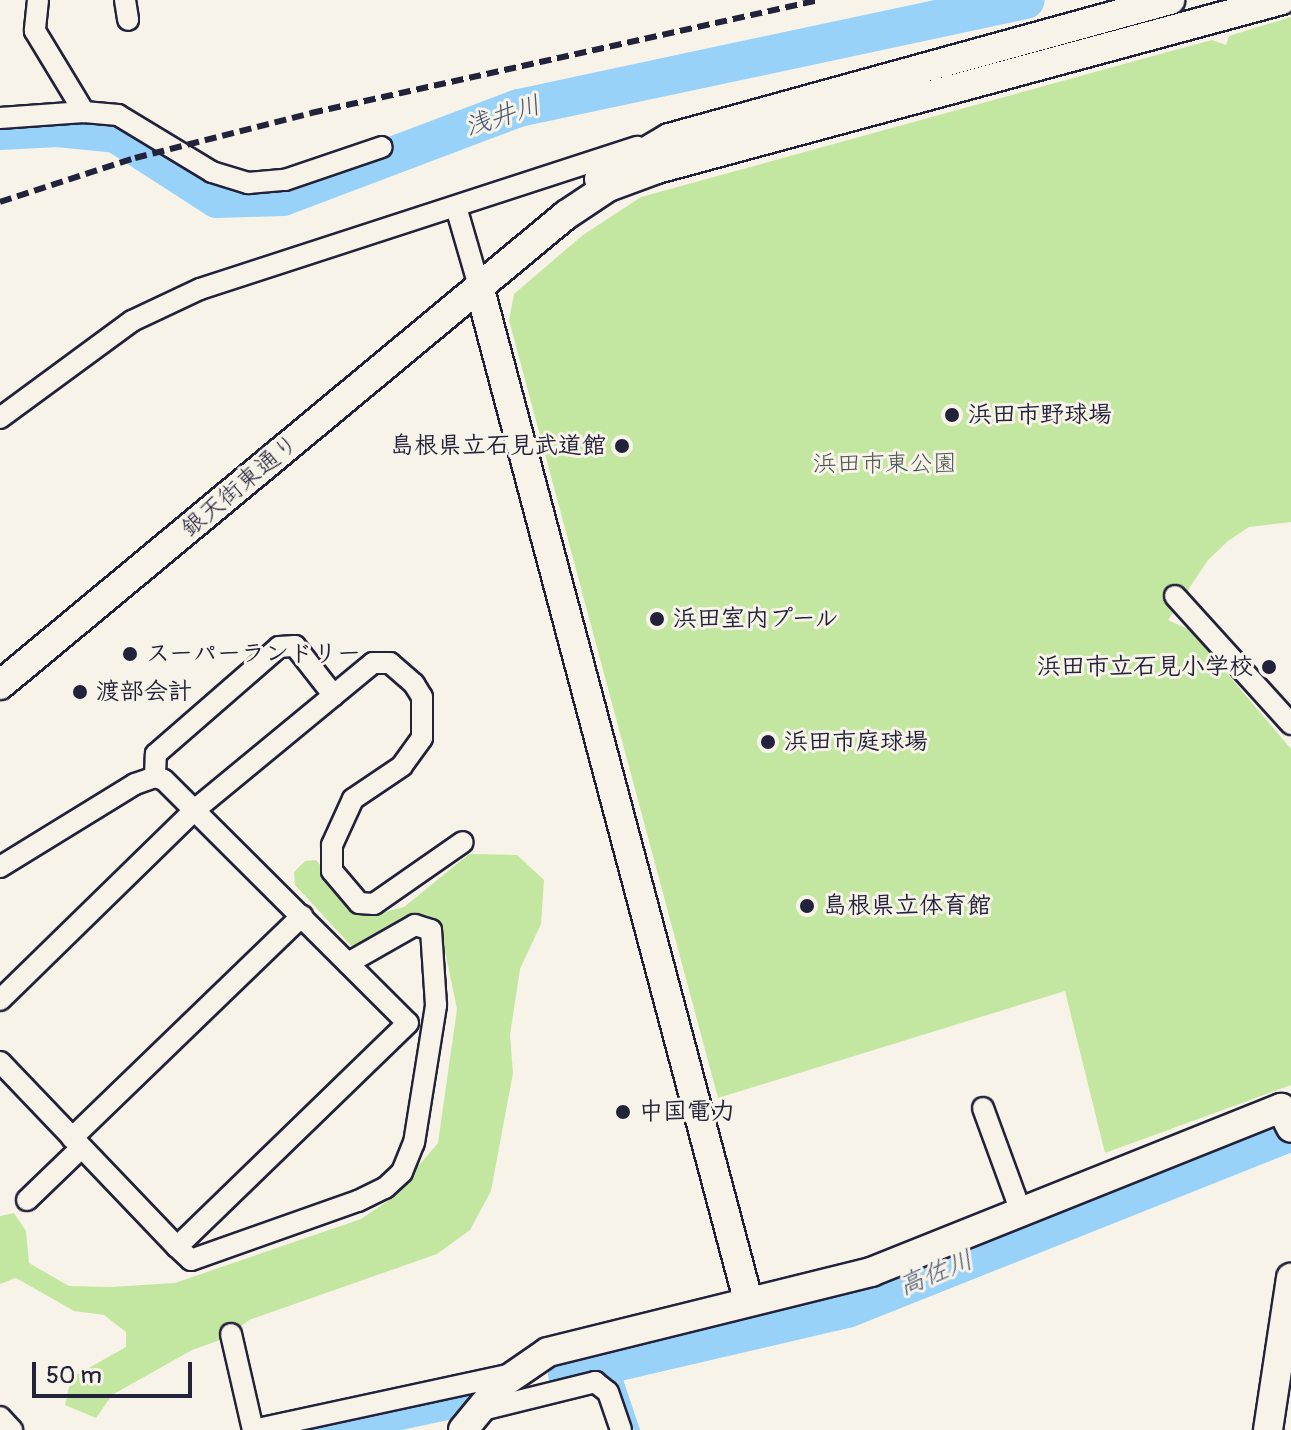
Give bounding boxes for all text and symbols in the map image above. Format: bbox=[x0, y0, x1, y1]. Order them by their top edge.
water label: 浅井川 bbox=[461, 90, 545, 144]
place label: 浜田市野球場 bbox=[968, 401, 1112, 429]
marker: 浜田市野球場 bbox=[943, 406, 961, 424]
street label: 銀天街東通り bbox=[176, 429, 304, 543]
place label: 島根県立石見武道館 bbox=[390, 432, 606, 460]
marker: 島根県立石見武道館 bbox=[613, 437, 631, 455]
park label: 浜田市東公園 bbox=[813, 450, 957, 478]
place label: 浜田室内プール bbox=[673, 605, 840, 633]
marker: 浜田室内プール bbox=[648, 610, 666, 628]
place label: スーパーランドリー bbox=[146, 640, 361, 668]
marker: スーパーランドリー bbox=[121, 645, 139, 663]
place label: 浜田市立石見小学校 bbox=[1037, 653, 1253, 681]
marker: 浜田市立石見小学校 bbox=[1260, 658, 1278, 676]
place label: 渡部会計 bbox=[96, 678, 192, 706]
marker: 渡部会計 bbox=[71, 683, 89, 701]
place label: 浜田市庭球場 bbox=[784, 728, 928, 756]
marker: 浜田市庭球場 bbox=[759, 733, 777, 751]
place label: 島根県立体育館 bbox=[823, 892, 991, 920]
marker: 島根県立体育館 bbox=[798, 897, 816, 915]
place label: 中国電力 bbox=[639, 1098, 735, 1126]
marker: 中国電力 bbox=[614, 1103, 632, 1121]
water label: 高佐川 bbox=[894, 1245, 978, 1303]
scale bar bbox=[36, 1346, 196, 1396]
text: 50 m bbox=[46, 1361, 102, 1390]

